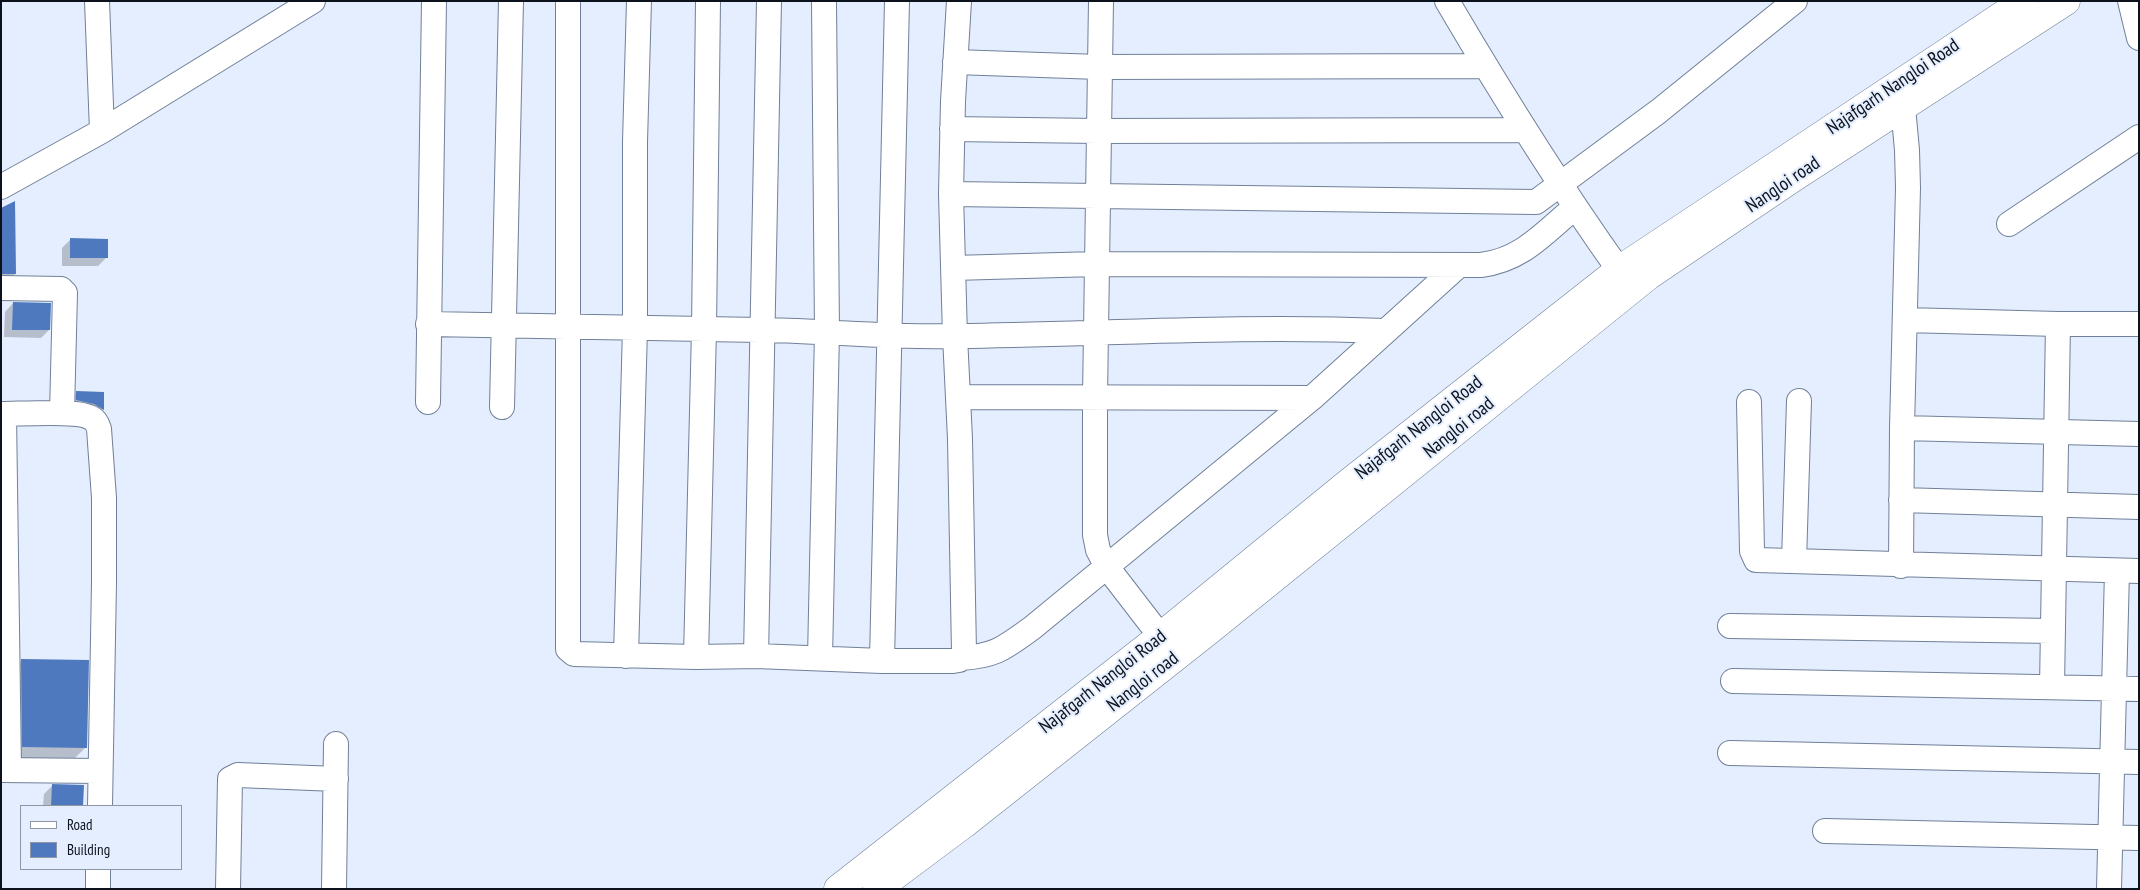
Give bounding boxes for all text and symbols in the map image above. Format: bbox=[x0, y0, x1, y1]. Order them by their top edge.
street label: Najafgarh Nangloi Road bbox=[1822, 34, 1964, 140]
street label: Nangloi road bbox=[1742, 152, 1824, 218]
street label: Najafgarh Nangloi Road bbox=[1351, 371, 1487, 485]
street label: Nangloi road bbox=[1419, 393, 1499, 463]
street label: Najafgarh Nangloi Road bbox=[1035, 625, 1171, 739]
street label: Nangloi road bbox=[1103, 647, 1183, 717]
legend bbox=[20, 805, 182, 870]
text: Road bbox=[67, 815, 93, 834]
text: Building bbox=[67, 840, 110, 859]

